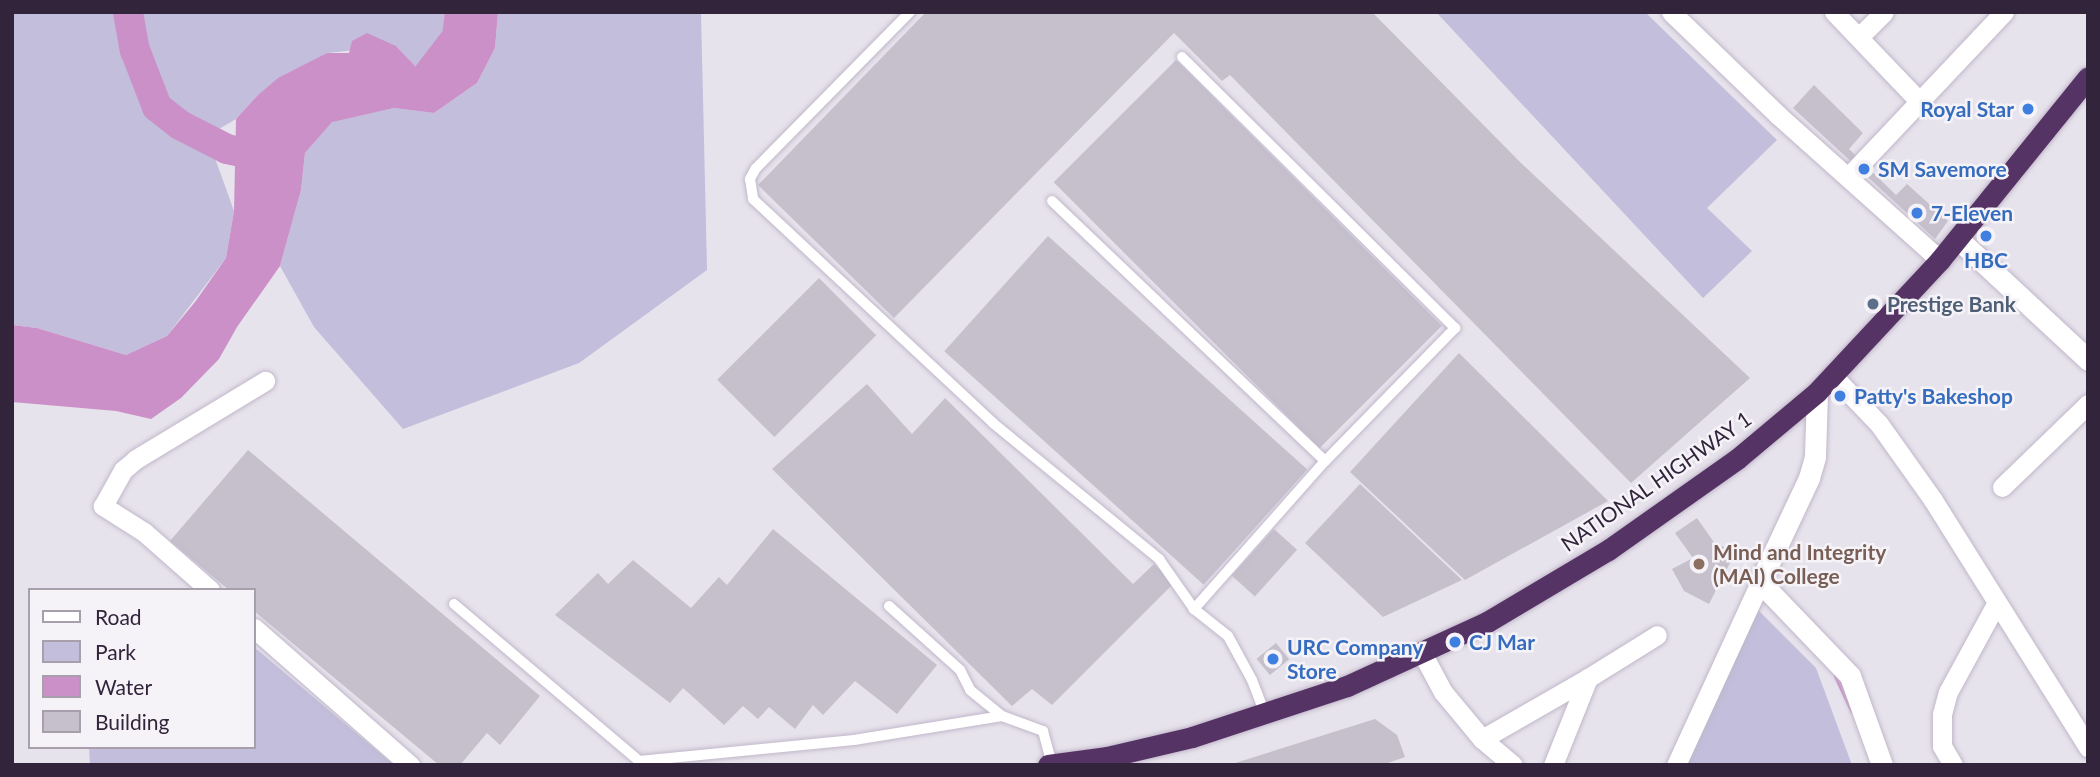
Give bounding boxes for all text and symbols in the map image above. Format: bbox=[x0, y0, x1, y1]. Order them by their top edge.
place label: Royal Star bbox=[1920, 96, 2014, 122]
marker: Royal Star bbox=[2020, 101, 2036, 117]
place label: SM Savemore bbox=[1878, 156, 2007, 182]
marker: SM Savemore bbox=[1856, 161, 1872, 177]
place label: 7-Eleven bbox=[1931, 200, 2013, 226]
marker: 7-Eleven bbox=[1909, 205, 1925, 221]
marker: HBC bbox=[1978, 228, 1994, 244]
place label: HBC bbox=[1964, 247, 2008, 273]
place label: Prestige Bank bbox=[1887, 291, 2016, 317]
marker: Prestige Bank bbox=[1865, 296, 1881, 312]
place label: Patty's Bakeshop bbox=[1854, 383, 2013, 409]
marker: Patty's Bakeshop bbox=[1832, 388, 1848, 404]
street label: NATIONAL HIGHWAY 1 bbox=[1555, 405, 1757, 557]
place label: Mind and Integrity (MAI) College bbox=[1713, 539, 1886, 589]
marker: Mind and Integrity (MAI) College bbox=[1691, 556, 1707, 572]
legend bbox=[28, 588, 256, 749]
text: Road bbox=[95, 604, 142, 629]
place label: CJ Mar bbox=[1469, 629, 1535, 655]
place label: URC Company Store bbox=[1287, 634, 1423, 684]
marker: CJ Mar bbox=[1447, 634, 1463, 650]
text: Park bbox=[95, 639, 136, 664]
marker: URC Company Store bbox=[1265, 651, 1281, 667]
text: Water bbox=[95, 674, 152, 699]
text: Building bbox=[95, 709, 170, 734]

